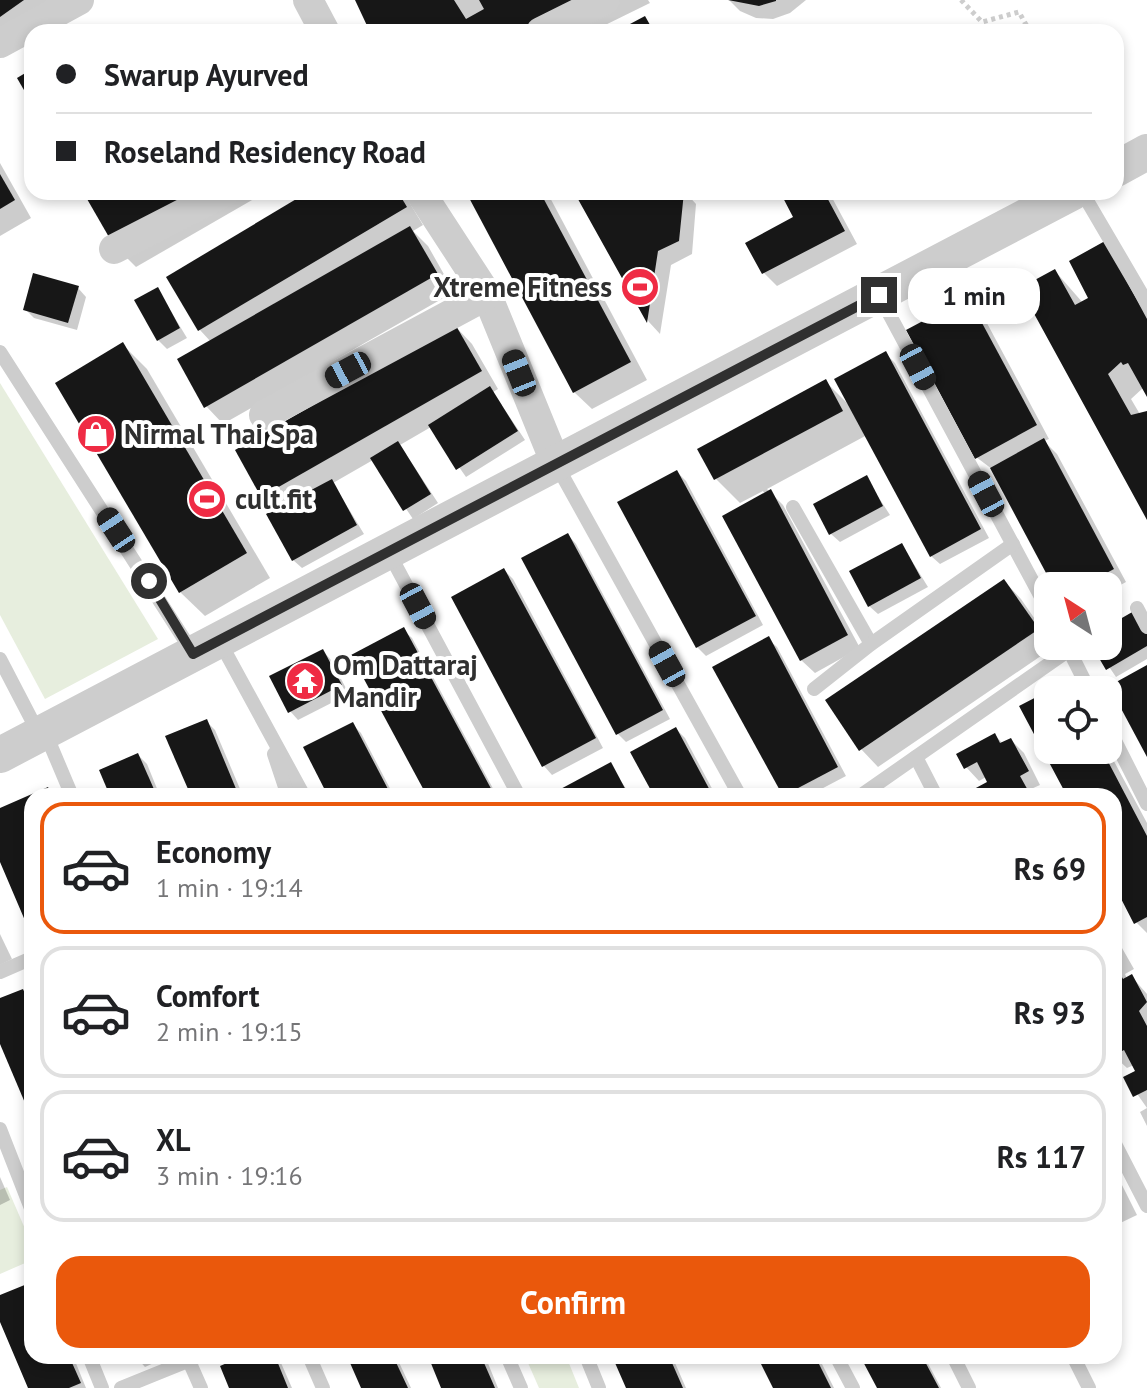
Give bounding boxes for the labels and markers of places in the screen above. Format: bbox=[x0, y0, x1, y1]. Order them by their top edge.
sports icon: Xtreme Fitness bbox=[619, 266, 661, 308]
place label: Xtreme Fitness bbox=[433, 268, 612, 305]
shop icon: Nirmal Thai Spa bbox=[75, 413, 117, 455]
place label: Nirmal Thai Spa bbox=[124, 415, 314, 452]
sports icon: cult.fit bbox=[186, 478, 228, 520]
place label: cult.fit bbox=[235, 480, 313, 517]
place label: Om Dattaraj Mandir bbox=[333, 646, 478, 715]
temple icon: Om Dattaraj Mandir bbox=[284, 660, 326, 702]

